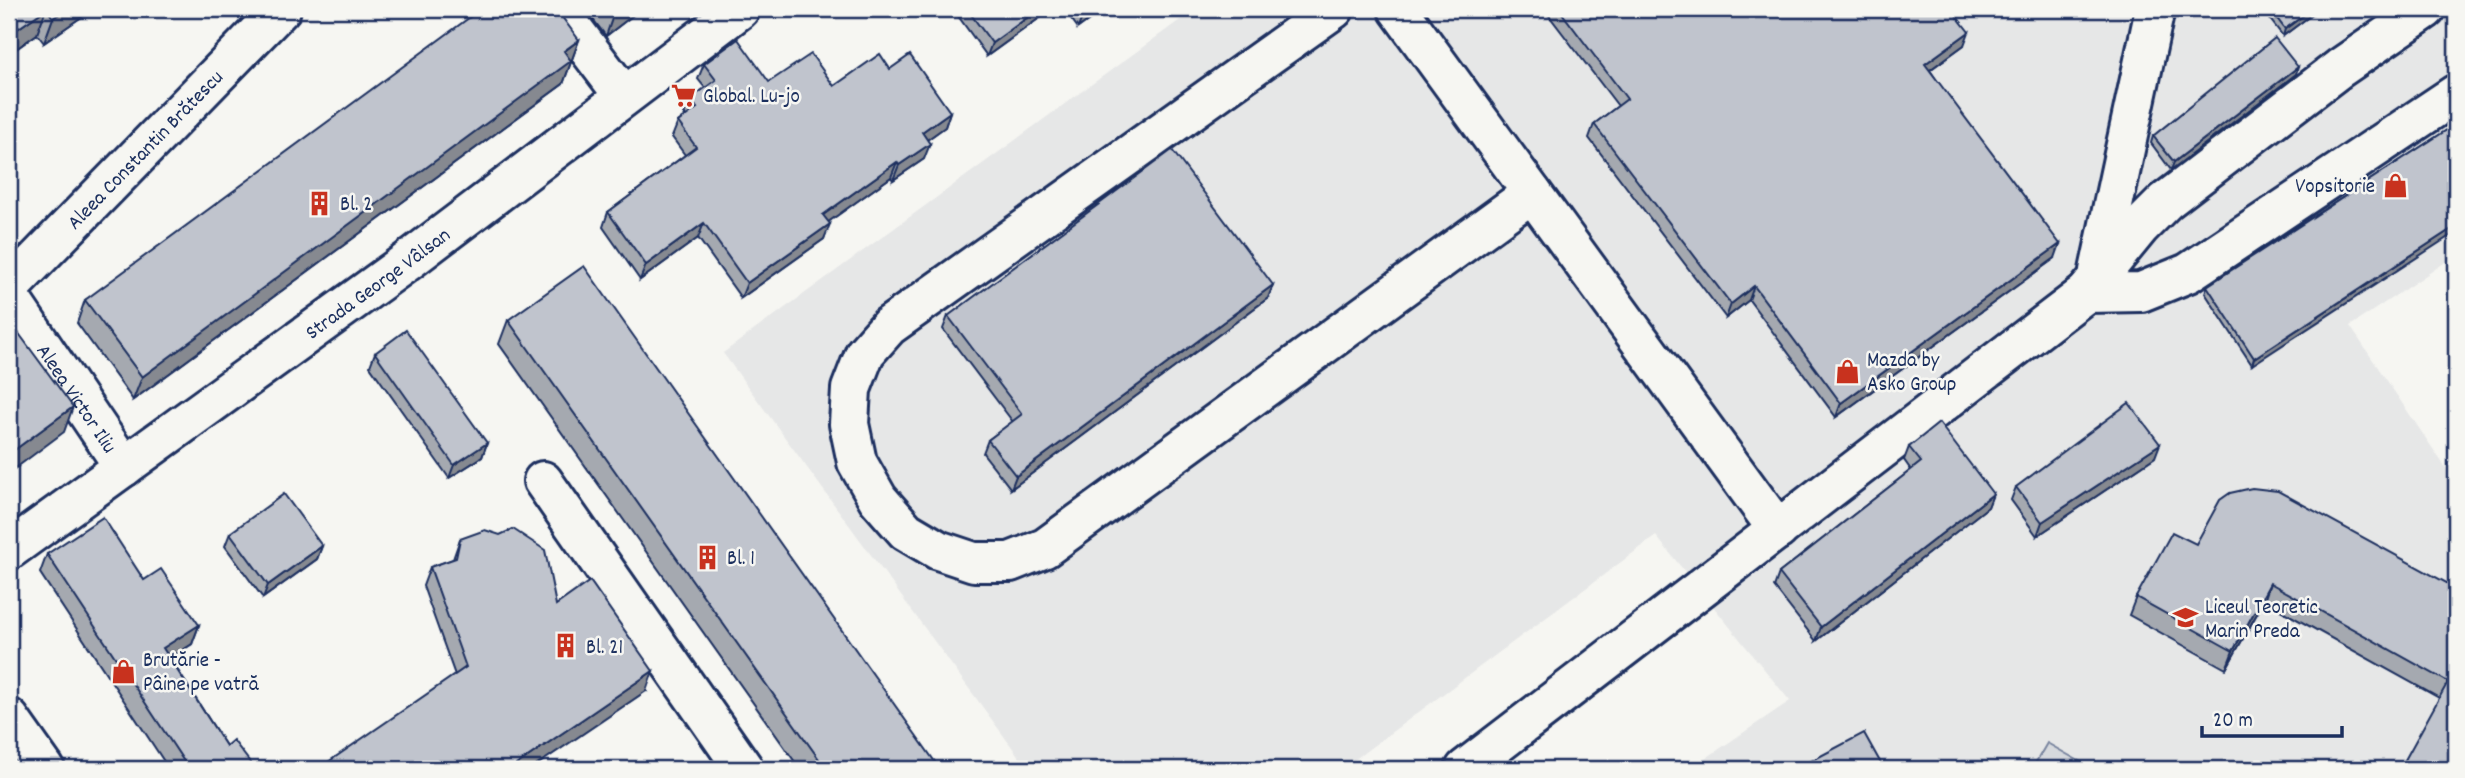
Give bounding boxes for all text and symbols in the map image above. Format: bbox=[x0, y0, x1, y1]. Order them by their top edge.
street label: Aleea Constantin Brătescu bbox=[62, 64, 232, 238]
supermarket icon: Global. Lu-jo bbox=[669, 81, 697, 109]
place label: Global. Lu-jo bbox=[703, 83, 800, 113]
shop icon: Vopsitorie bbox=[2381, 171, 2409, 199]
place label: Vopsitorie bbox=[2295, 173, 2375, 203]
building icon: Bl. 2 bbox=[306, 189, 334, 217]
place label: Bl. 2 bbox=[340, 191, 372, 221]
street label: Strada George Vâlsan bbox=[300, 222, 458, 349]
street label: Aleea Victor Iliu bbox=[27, 339, 123, 460]
place label: Mazda by Asko Group bbox=[1867, 347, 1957, 401]
shop icon: Mazda by Asko Group bbox=[1833, 357, 1861, 385]
building icon: Bl. 1 bbox=[693, 543, 721, 571]
place label: Bl. 1 bbox=[727, 545, 755, 575]
place label: Liceul Teoretic Marin Preda bbox=[2205, 594, 2318, 648]
school or university icon: Liceul Teoretic Marin Preda bbox=[2171, 604, 2199, 632]
building icon: Bl. 21 bbox=[552, 632, 580, 660]
place label: Bl. 21 bbox=[586, 634, 623, 664]
place label: Brutărie - Pâine pe vatră bbox=[143, 647, 259, 701]
shop icon: Brutărie - Pâine pe vatră bbox=[109, 657, 137, 685]
scale bar bbox=[2202, 694, 2342, 738]
text: 20 m bbox=[2213, 707, 2253, 737]

